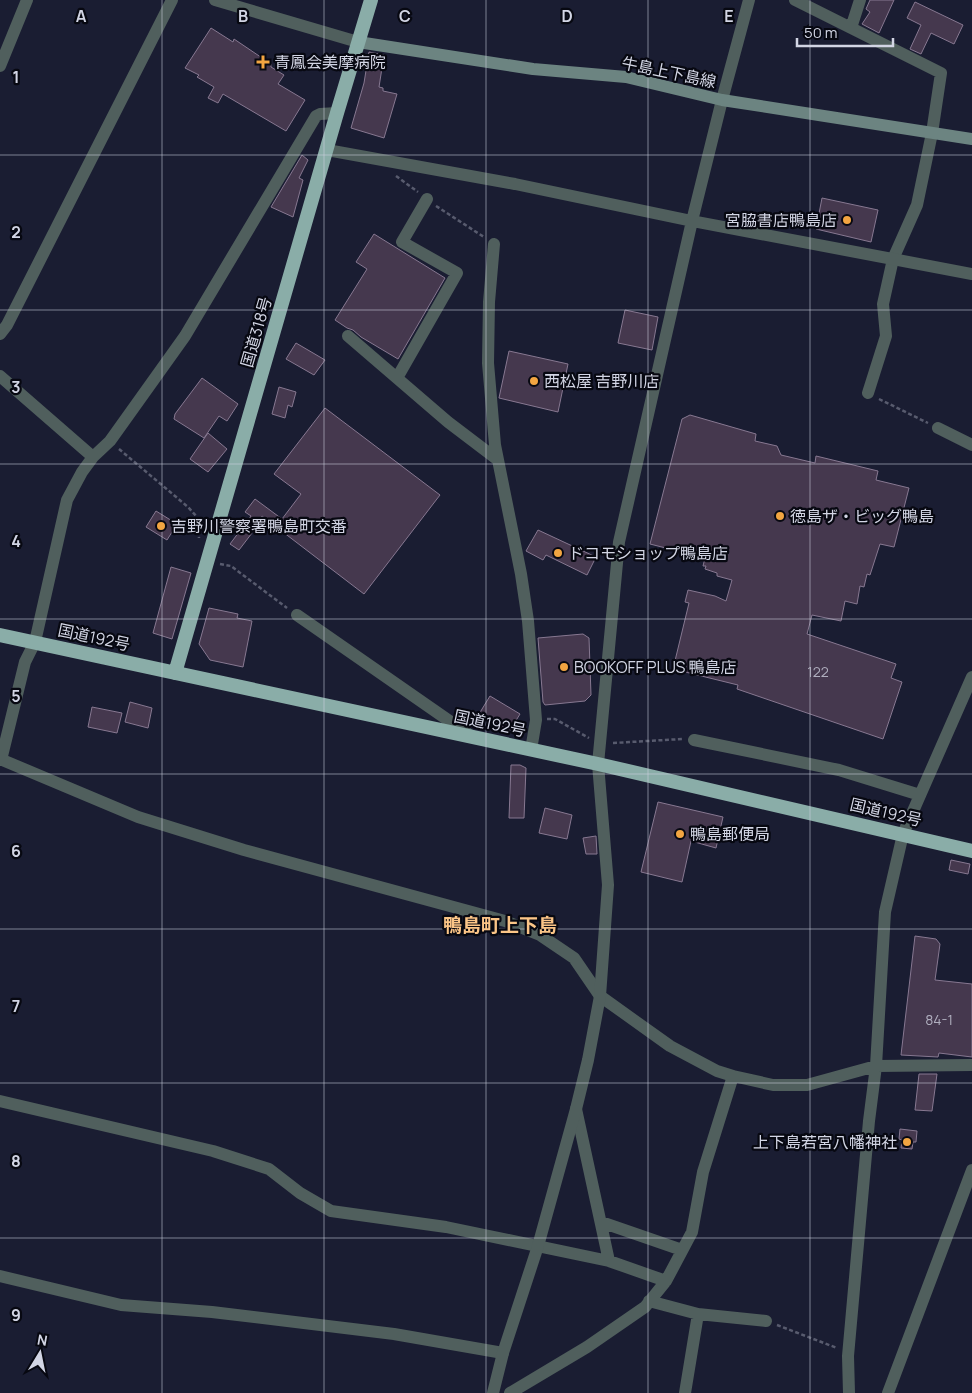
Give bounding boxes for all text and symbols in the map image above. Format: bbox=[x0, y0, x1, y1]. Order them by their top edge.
text: A bbox=[76, 5, 87, 27]
text: B bbox=[238, 5, 248, 27]
text: C bbox=[399, 5, 411, 27]
text: D bbox=[561, 5, 573, 27]
text: E bbox=[724, 5, 734, 27]
scale bar bbox=[797, 15, 893, 47]
text: 50 m bbox=[804, 22, 838, 43]
place label: 青鳳会美摩病院 bbox=[274, 51, 386, 73]
street label: 牛島上下島線 bbox=[620, 51, 718, 93]
marker: 青鳳会美摩病院 bbox=[256, 55, 270, 69]
text: 1 bbox=[12, 66, 20, 88]
place label: 宮脇書店鴨島店 bbox=[725, 209, 837, 231]
marker: 宮脇書店鴨島店 bbox=[841, 214, 853, 226]
text: 2 bbox=[11, 221, 21, 243]
street label: 国道318号 bbox=[235, 294, 277, 370]
place label: 西松屋 吉野川店 bbox=[544, 370, 659, 392]
marker: 西松屋 吉野川店 bbox=[528, 375, 540, 387]
text: 3 bbox=[11, 376, 21, 398]
place label: 徳島ザ・ビッグ鴨島 bbox=[790, 505, 934, 527]
marker: 徳島ザ・ビッグ鴨島 bbox=[774, 510, 786, 522]
place label: 吉野川警察署鴨島町交番 bbox=[171, 515, 347, 537]
marker: 吉野川警察署鴨島町交番 bbox=[155, 520, 167, 532]
text: 4 bbox=[11, 530, 21, 552]
place label: ドコモショップ鴨島店 bbox=[568, 542, 728, 564]
marker: ドコモショップ鴨島店 bbox=[552, 547, 564, 559]
street label: 国道192号 bbox=[56, 619, 132, 655]
place label: BOOKOFF PLUS 鴨島店 bbox=[574, 656, 736, 678]
marker: BOOKOFF PLUS 鴨島店 bbox=[558, 661, 570, 673]
house number: 122 bbox=[807, 662, 829, 681]
text: 5 bbox=[11, 685, 21, 707]
street label: 国道192号 bbox=[452, 705, 528, 741]
street label: 国道192号 bbox=[848, 793, 924, 831]
place label: 鴨島郵便局 bbox=[690, 823, 770, 845]
marker: 鴨島郵便局 bbox=[674, 828, 686, 840]
text: 6 bbox=[11, 840, 21, 862]
district label: 鴨島町上下島 bbox=[443, 912, 557, 938]
text: 7 bbox=[12, 995, 20, 1017]
house number: 84-1 bbox=[925, 1010, 953, 1029]
place label: 上下島若宮八幡神社 bbox=[753, 1131, 897, 1153]
marker: 上下島若宮八幡神社 bbox=[901, 1136, 913, 1148]
text: 8 bbox=[11, 1150, 21, 1172]
text: 9 bbox=[11, 1304, 21, 1326]
north arrow bbox=[15, 1328, 65, 1378]
text: N bbox=[36, 1329, 49, 1350]

